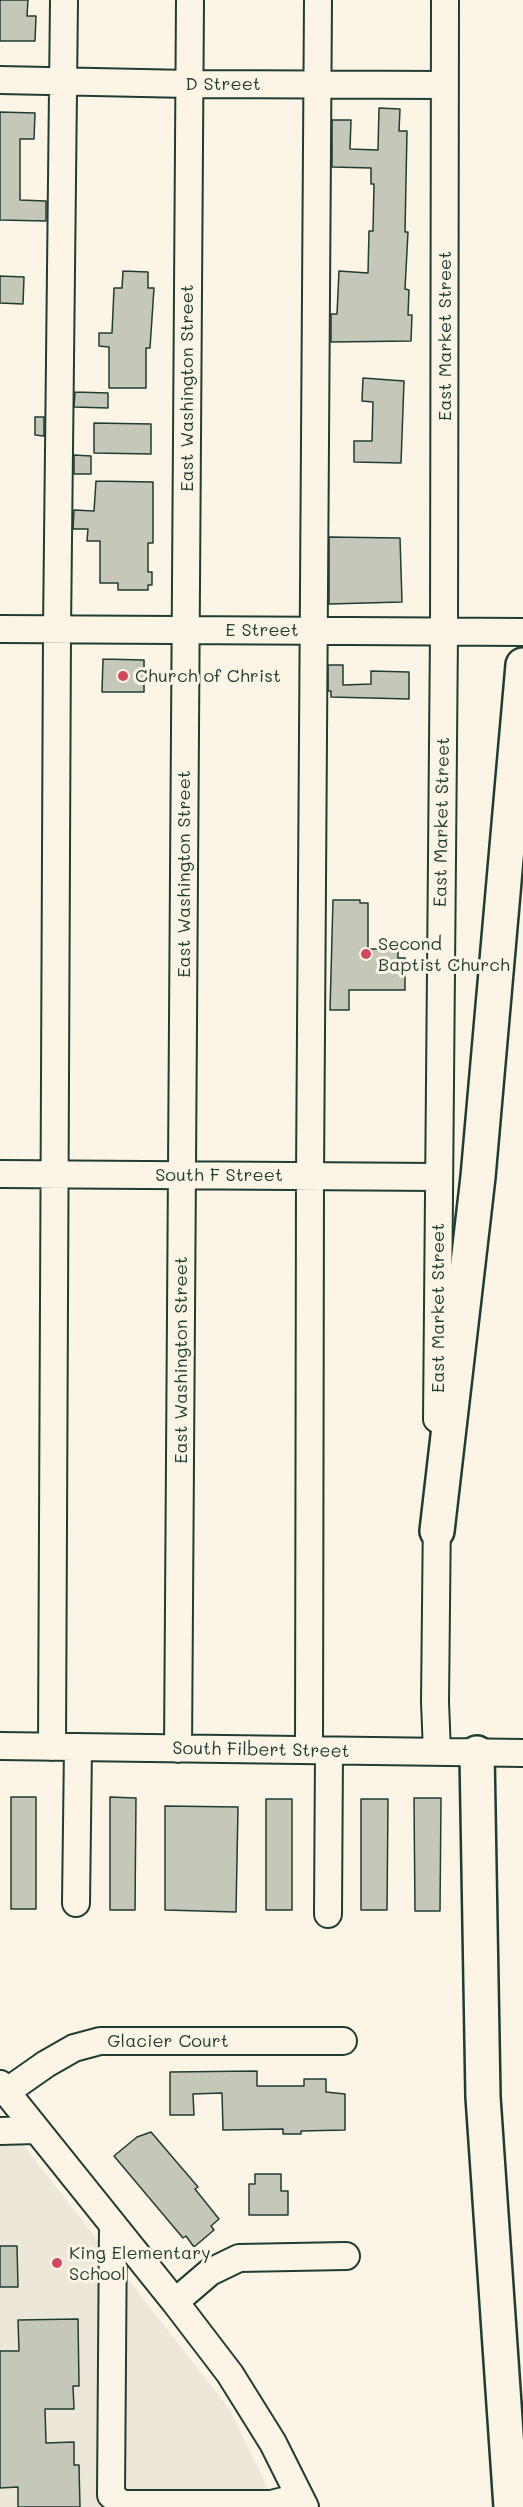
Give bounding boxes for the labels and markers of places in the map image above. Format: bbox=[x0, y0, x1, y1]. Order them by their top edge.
place label: Church of Christ bbox=[135, 665, 281, 687]
marker: Church of Christ bbox=[116, 669, 130, 683]
place label: Second Baptist Church bbox=[378, 933, 510, 976]
marker: Second Baptist Church bbox=[359, 947, 373, 961]
place label: King Elementary School bbox=[69, 2242, 211, 2284]
marker: King Elementary School bbox=[50, 2256, 64, 2270]

